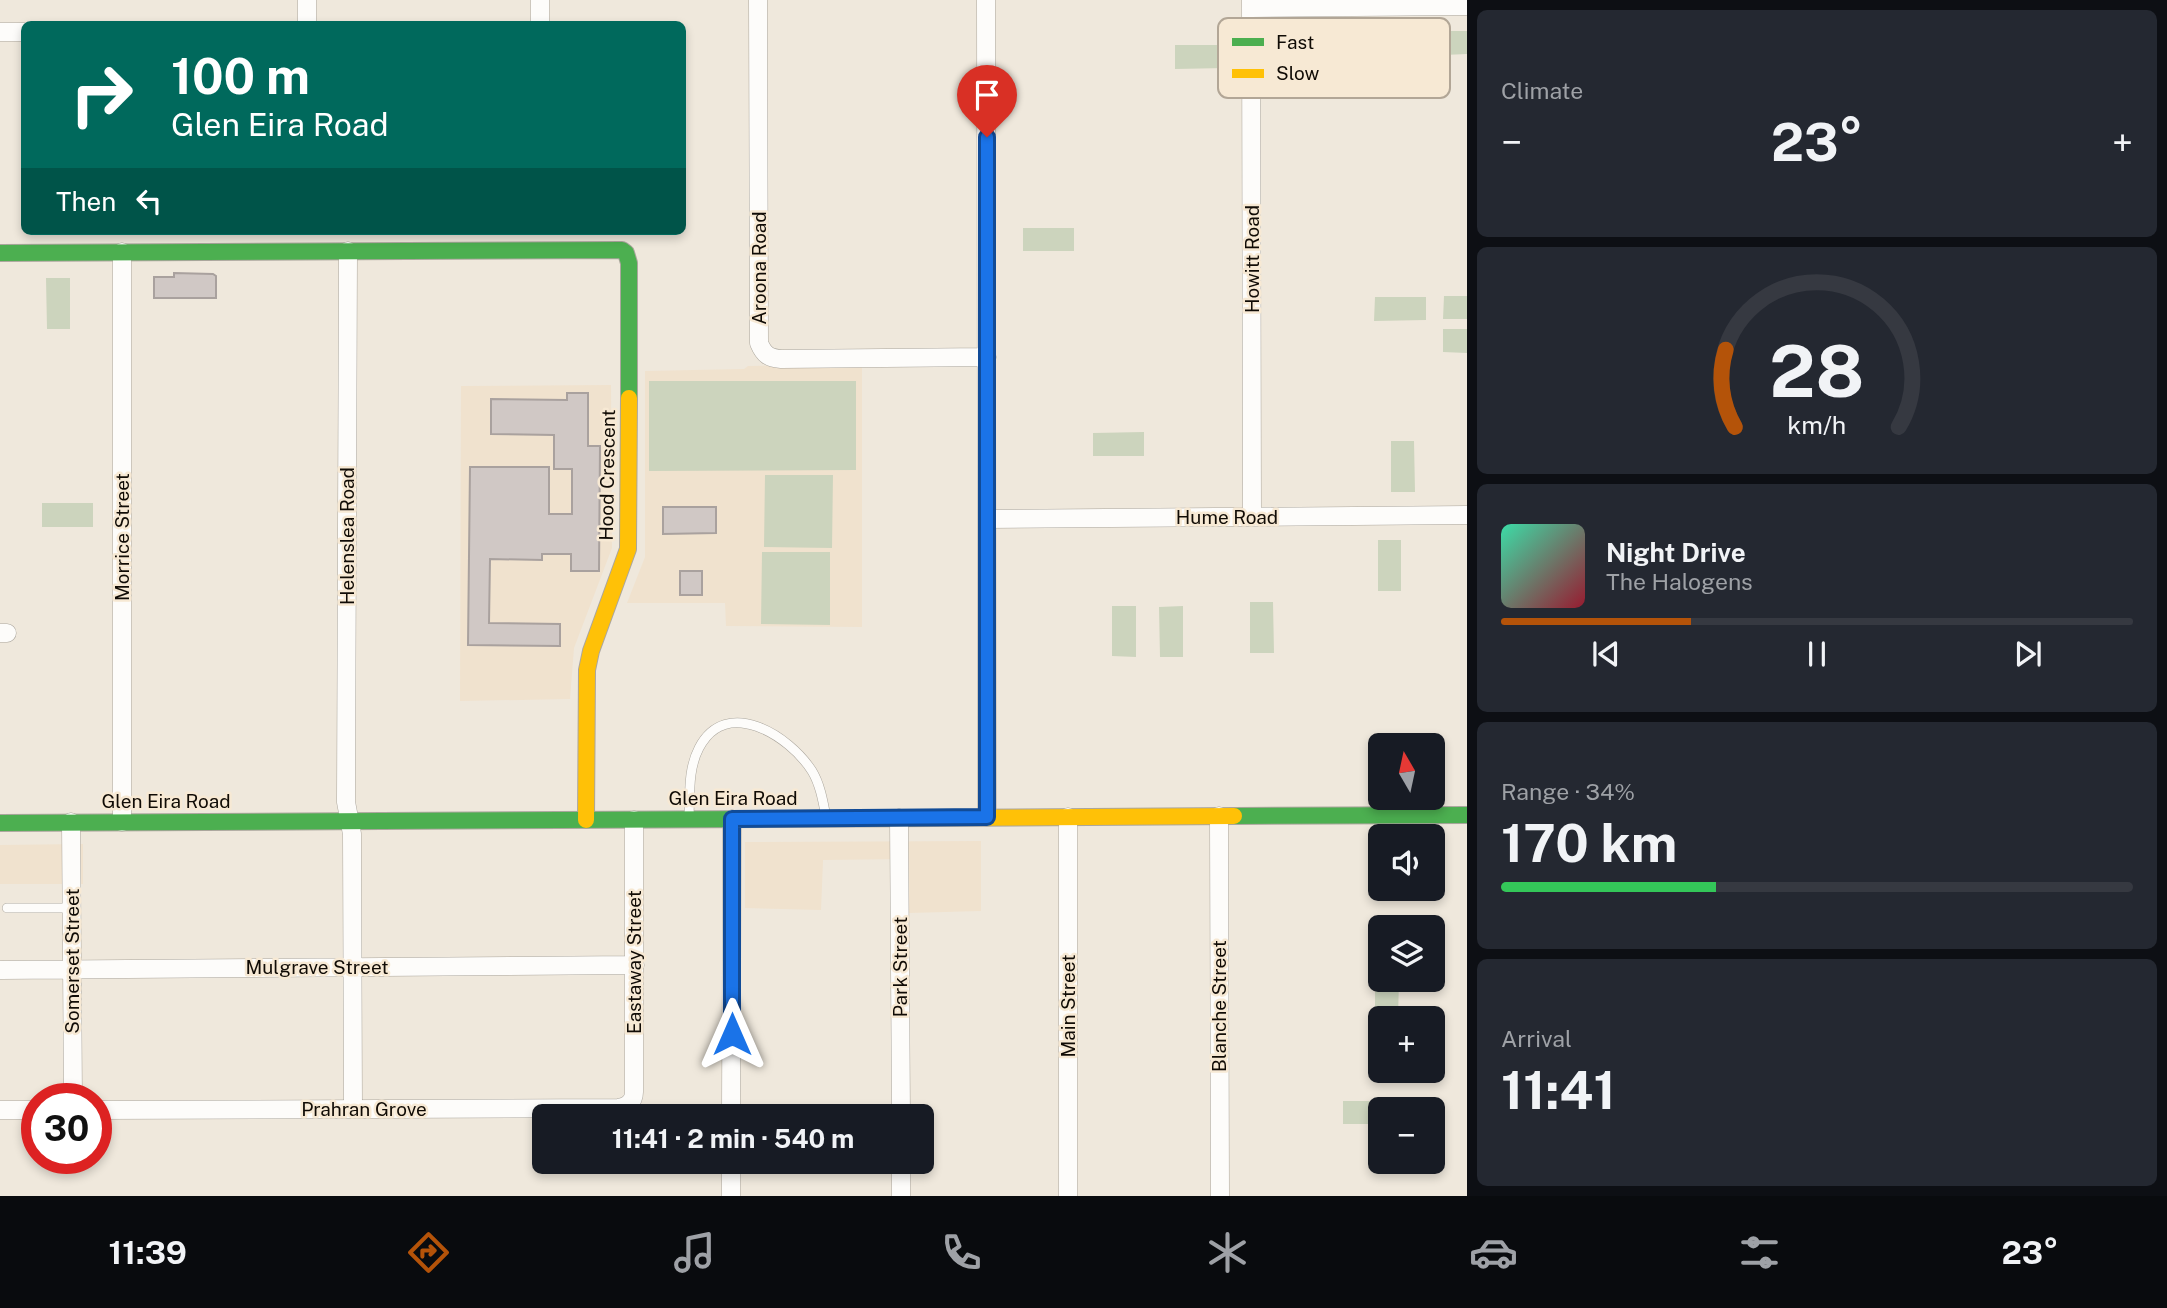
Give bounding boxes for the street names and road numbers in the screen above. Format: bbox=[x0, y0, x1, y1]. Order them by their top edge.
street label: Howitt Road bbox=[1241, 205, 1263, 313]
street label: Aroona Road bbox=[748, 211, 770, 325]
street label: Hood Crescent bbox=[595, 409, 619, 541]
street label: Helenslea Road bbox=[336, 467, 358, 605]
street label: Morrice Street bbox=[111, 473, 133, 601]
street label: Hume Road bbox=[1176, 506, 1278, 528]
street label: Glen Eira Road bbox=[668, 787, 798, 809]
street label: Glen Eira Road bbox=[101, 790, 231, 812]
street label: Somerset Street bbox=[61, 888, 83, 1034]
street label: Eastaway Street bbox=[623, 890, 645, 1034]
street label: Park Street bbox=[889, 917, 911, 1017]
street label: Blanche Street bbox=[1208, 940, 1230, 1072]
street label: Main Street bbox=[1057, 954, 1079, 1058]
street label: Mulgrave Street bbox=[245, 956, 389, 978]
street label: Prahran Grove bbox=[301, 1098, 427, 1120]

